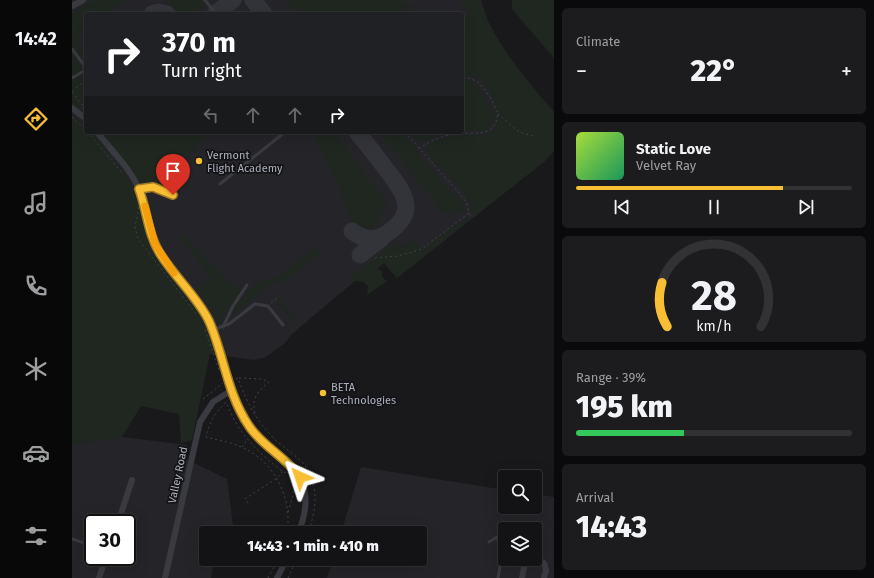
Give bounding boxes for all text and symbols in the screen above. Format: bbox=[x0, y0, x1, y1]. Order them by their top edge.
text: 370 m bbox=[162, 26, 236, 59]
text: 14:42 bbox=[15, 28, 57, 50]
icon: right bbox=[96, 28, 148, 80]
text: Climate bbox=[576, 34, 620, 49]
text: 22° bbox=[691, 53, 738, 89]
text: − bbox=[576, 58, 587, 85]
text: + bbox=[841, 58, 852, 85]
text: Turn right bbox=[162, 60, 242, 82]
icon: left bbox=[200, 104, 222, 126]
icon: ahead bbox=[242, 104, 264, 126]
icon: ahead bbox=[284, 104, 306, 126]
icon: right bbox=[326, 104, 348, 126]
icon: directions bbox=[22, 105, 50, 133]
text: Static Love bbox=[636, 140, 711, 158]
place label: Vermont Flight Academy bbox=[207, 149, 283, 175]
pin bbox=[156, 154, 190, 195]
marker: Vermont Flight Academy bbox=[194, 156, 204, 166]
text: Velvet Ray bbox=[636, 158, 696, 173]
icon: arrive bbox=[162, 160, 184, 182]
icon: music bbox=[22, 189, 50, 217]
icon: previous bbox=[611, 196, 633, 218]
icon: pause bbox=[703, 196, 725, 218]
icon: next bbox=[795, 196, 817, 218]
text: 28 bbox=[691, 271, 737, 321]
icon: phone bbox=[22, 272, 50, 300]
text: km/h bbox=[696, 318, 732, 335]
icon: climate bbox=[22, 355, 50, 383]
text: Range · 39% bbox=[576, 370, 646, 385]
place label: BETA Technologies bbox=[331, 381, 396, 407]
marker: BETA Technologies bbox=[318, 388, 328, 398]
text: 195 km bbox=[576, 389, 673, 425]
icon: car bbox=[22, 439, 50, 467]
street label: Valley Road bbox=[166, 445, 190, 505]
position arrow bbox=[279, 456, 321, 498]
map controls bbox=[498, 470, 542, 566]
button: search bbox=[498, 470, 542, 514]
text: Arrival bbox=[576, 490, 614, 505]
text: 14:43 bbox=[576, 509, 647, 545]
speed limit sign: 30 bbox=[84, 514, 136, 566]
icon: filters bbox=[22, 522, 50, 550]
button: layers bbox=[498, 522, 542, 566]
text: 14:43 · 1 min · 410 m bbox=[247, 537, 379, 555]

